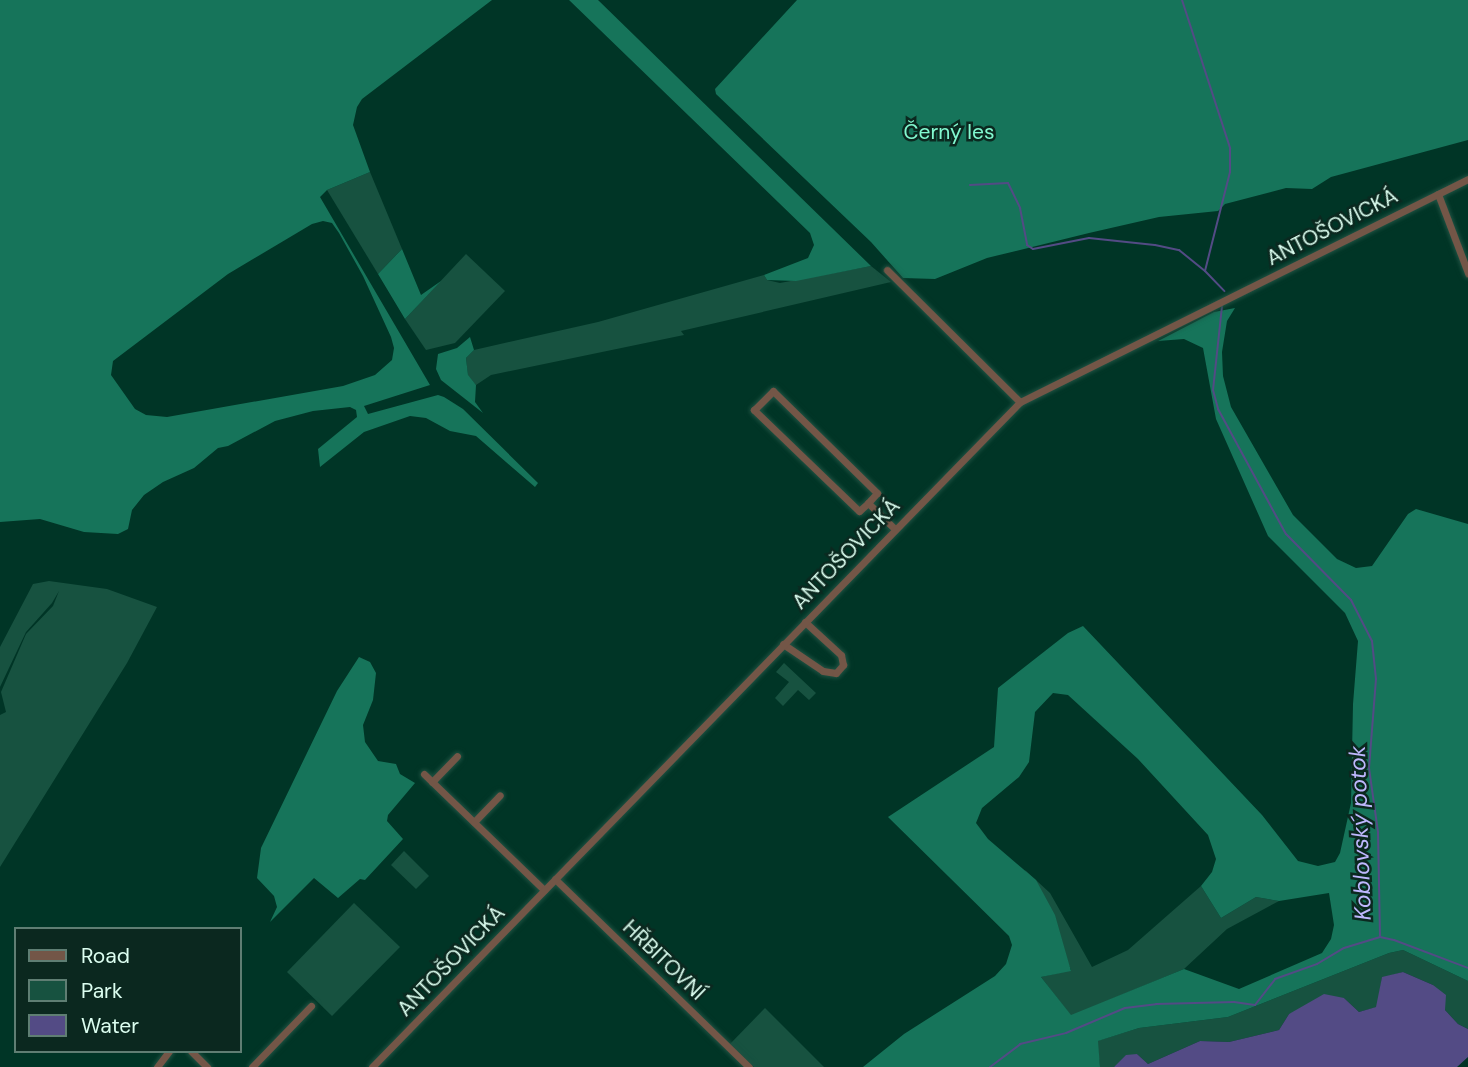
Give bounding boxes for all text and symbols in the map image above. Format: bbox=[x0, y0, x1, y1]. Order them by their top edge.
park label: Černý les bbox=[904, 119, 994, 145]
street label: ANTOŠOVICKÁ bbox=[1262, 183, 1402, 271]
street label: ANTOŠOVICKÁ bbox=[787, 494, 905, 614]
water label: Koblovský potok bbox=[1343, 745, 1377, 921]
street label: ANTOŠOVICKÁ bbox=[392, 901, 510, 1021]
street label: HŘBITOVNÍ bbox=[618, 915, 710, 1005]
legend bbox=[14, 927, 242, 1053]
text: Road bbox=[81, 942, 130, 970]
text: Park bbox=[81, 977, 122, 1005]
text: Water bbox=[81, 1012, 139, 1040]

